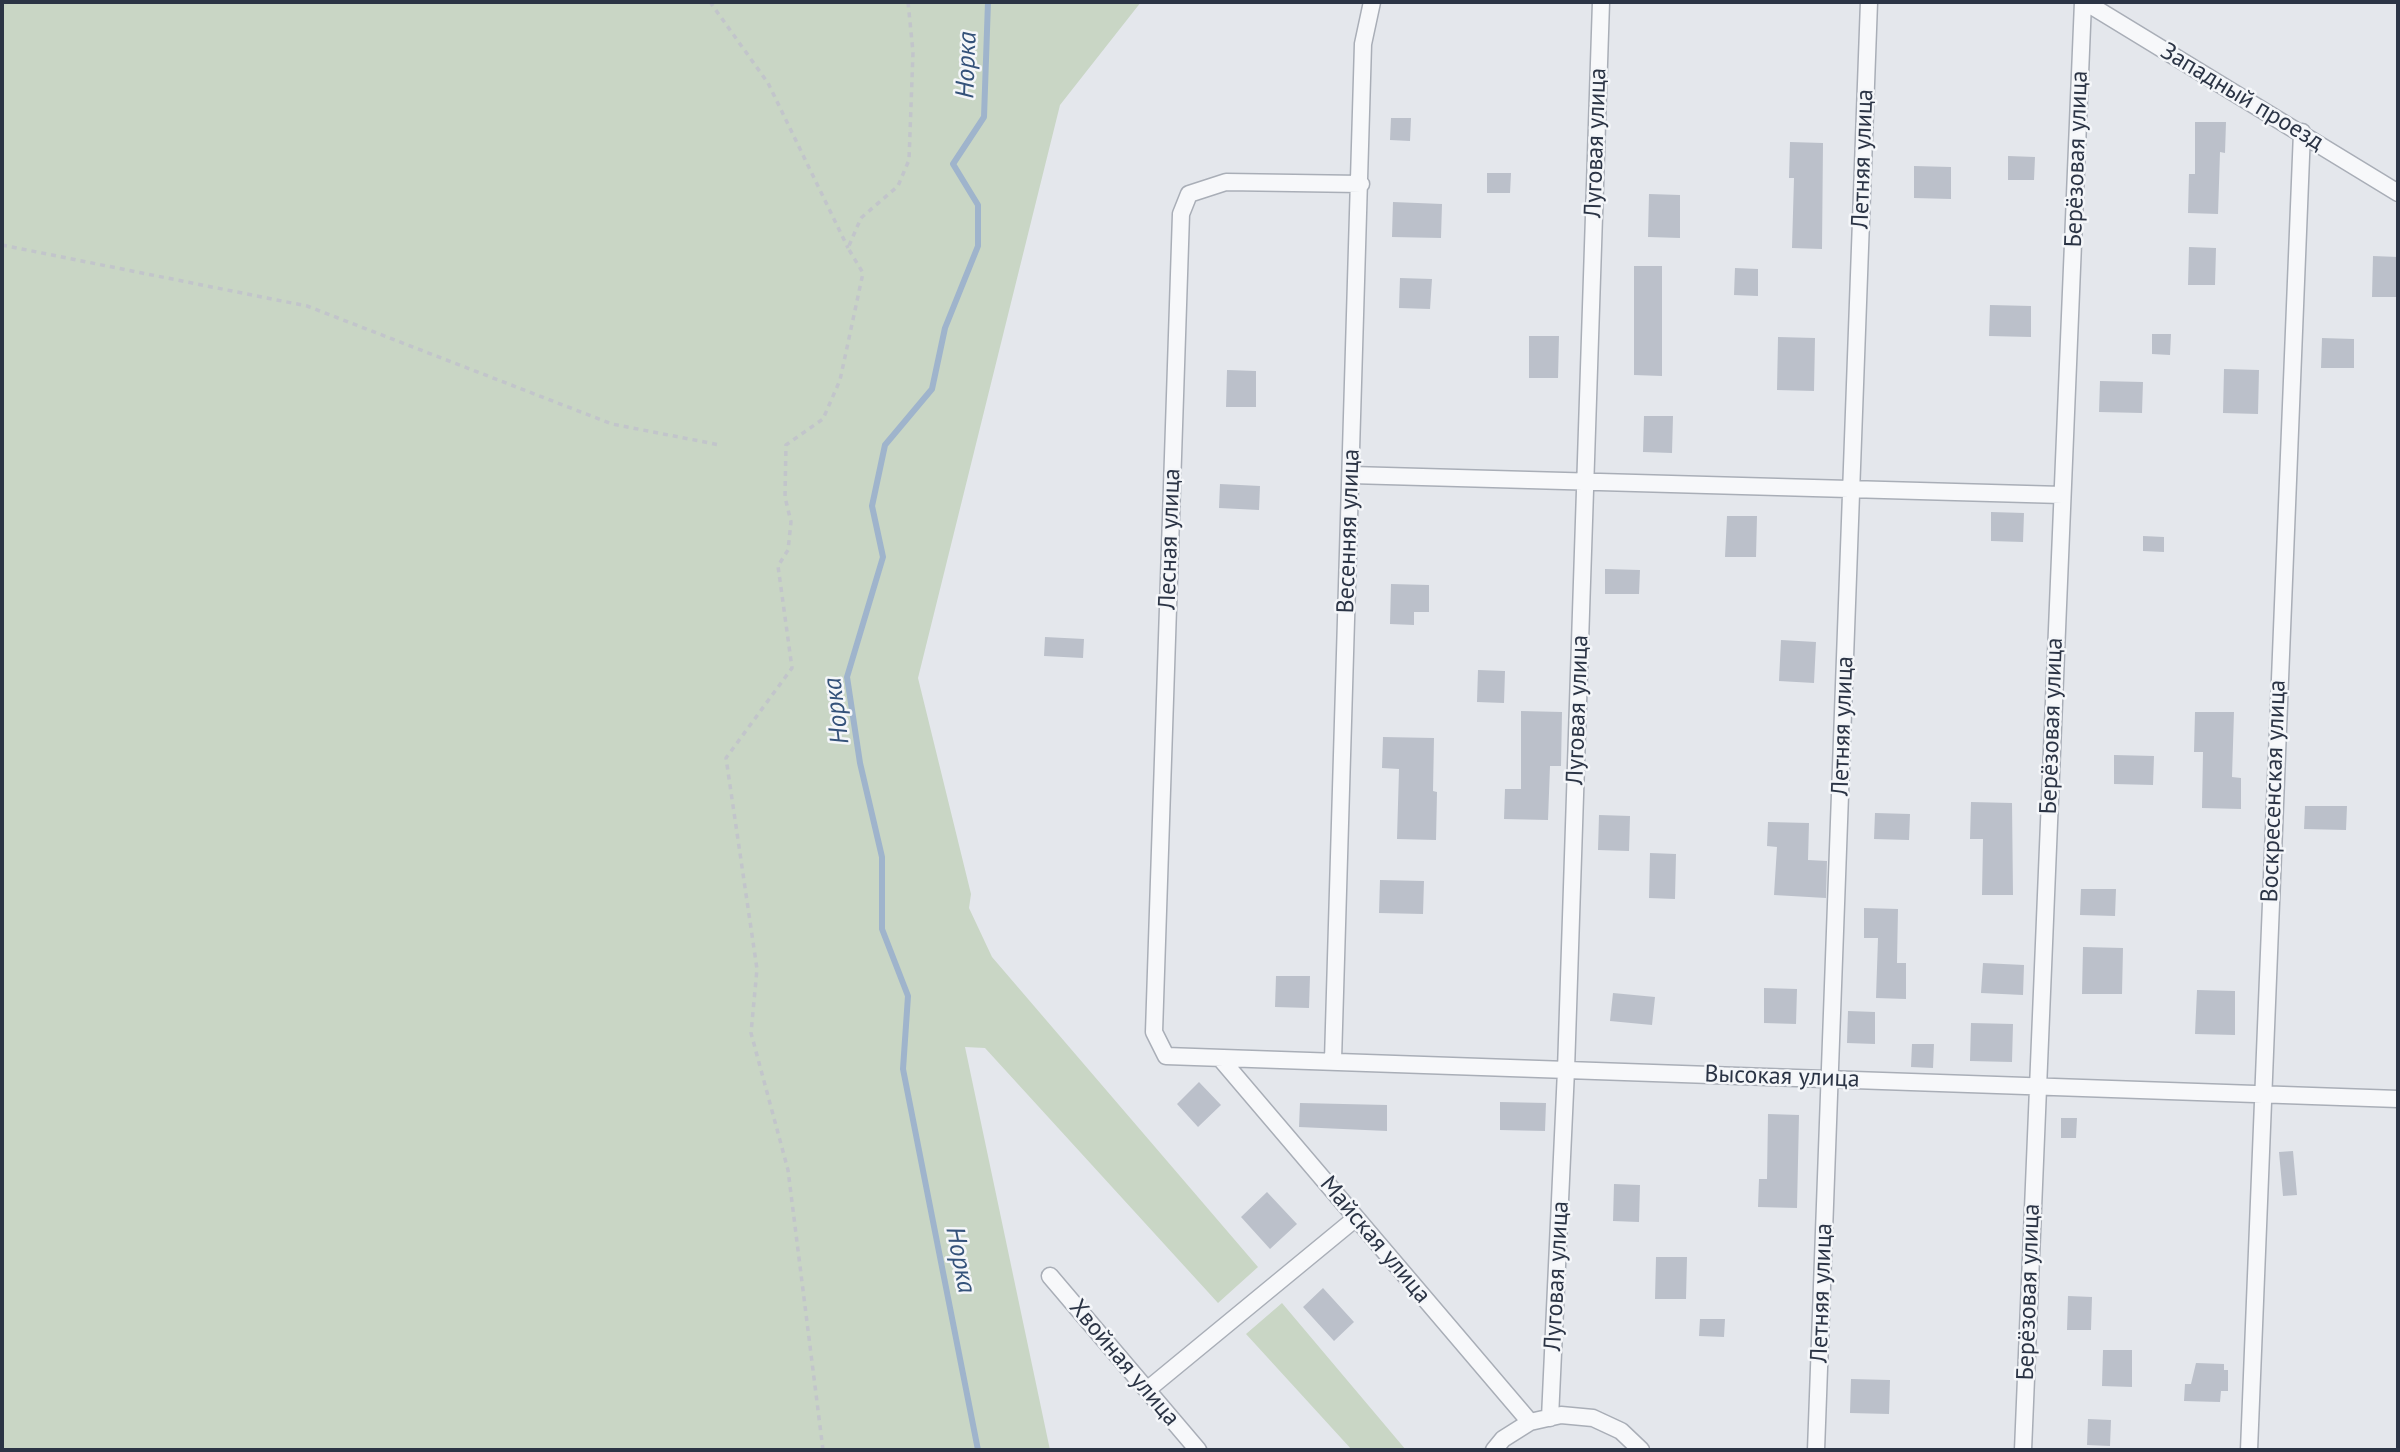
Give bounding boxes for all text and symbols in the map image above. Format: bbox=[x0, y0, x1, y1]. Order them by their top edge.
water label: Норка bbox=[950, 31, 984, 99]
street label: Западный проезд bbox=[2155, 37, 2329, 157]
street label: Луговая улица bbox=[1579, 67, 1613, 219]
street label: Берёзовая улица bbox=[2060, 70, 2094, 248]
street label: Летняя улица bbox=[1846, 89, 1880, 229]
street label: Весенняя улица bbox=[1332, 448, 1366, 614]
street label: Лесная улица bbox=[1153, 468, 1187, 610]
street label: Луговая улица bbox=[1561, 634, 1595, 786]
street label: Берёзовая улица bbox=[2035, 637, 2069, 815]
street label: Летняя улица bbox=[1826, 656, 1860, 796]
water label: Норка bbox=[817, 676, 857, 746]
street label: Воскресенская улица bbox=[2256, 679, 2292, 903]
street label: Высокая улица bbox=[1704, 1060, 1860, 1094]
street label: Майская улица bbox=[1313, 1171, 1437, 1309]
street label: Луговая улица bbox=[1539, 1200, 1575, 1352]
street label: Берёзовая улица bbox=[2012, 1203, 2046, 1381]
street label: Летняя улица bbox=[1805, 1223, 1839, 1363]
water label: Норка bbox=[938, 1224, 982, 1296]
street label: Хвойная улица bbox=[1063, 1294, 1185, 1432]

